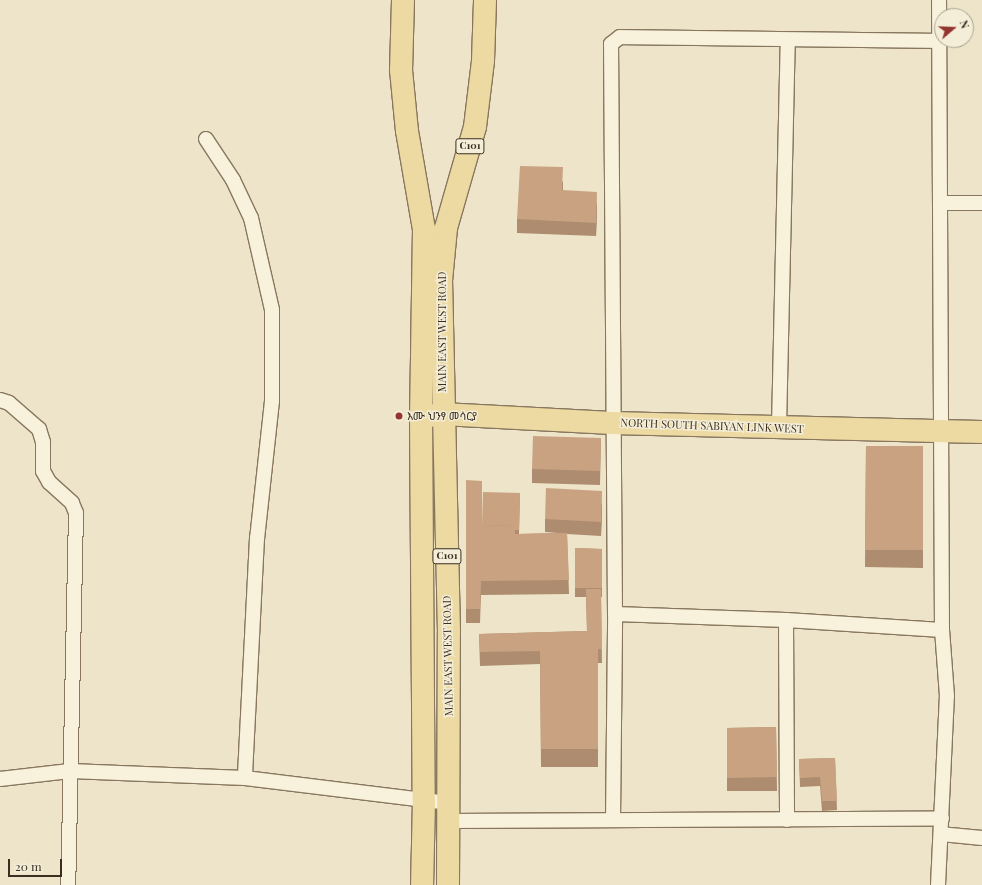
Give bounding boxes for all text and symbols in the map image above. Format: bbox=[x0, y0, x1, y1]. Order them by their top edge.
north arrow bbox=[934, 8, 974, 48]
text: N bbox=[956, 18, 973, 30]
road number: C101 bbox=[455, 138, 485, 154]
street label: MAIN EAST WEST ROAD bbox=[435, 271, 449, 393]
place label: እሙ ህንፃ መሳርያ bbox=[407, 409, 477, 423]
marker: እሙ ህንፃ መሳርያ bbox=[394, 411, 404, 421]
street label: NORTH SOUTH SABIYAN LINK WEST bbox=[620, 416, 804, 436]
road number: C101 bbox=[432, 548, 462, 564]
street label: MAIN EAST WEST ROAD bbox=[440, 595, 456, 717]
scale bar bbox=[10, 851, 64, 877]
text: 20 m bbox=[15, 858, 42, 874]

